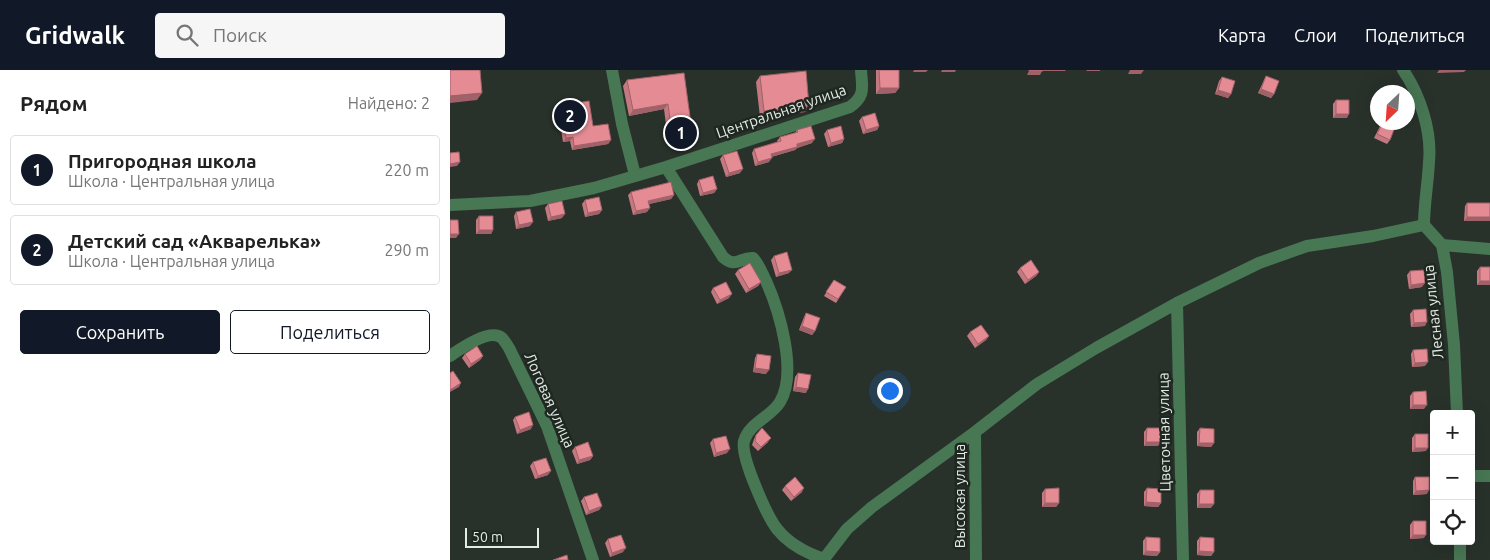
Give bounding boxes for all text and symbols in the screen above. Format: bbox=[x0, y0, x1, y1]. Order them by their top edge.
search box bbox=[155, 13, 505, 58]
icon: search bbox=[173, 21, 201, 49]
text: Gridwalk bbox=[25, 22, 125, 49]
text: Поиск bbox=[213, 24, 267, 46]
text: Карта bbox=[1218, 25, 1266, 45]
text: Слои bbox=[1294, 25, 1337, 45]
text: Поделиться bbox=[1365, 25, 1465, 45]
street label: Центральная улица bbox=[714, 81, 848, 141]
north arrow bbox=[1370, 85, 1415, 130]
text: Рядом bbox=[20, 91, 88, 115]
text: Найдено: 2 bbox=[348, 94, 430, 112]
pin: 2 bbox=[554, 97, 586, 135]
pin: 1 bbox=[665, 114, 697, 152]
text: Пригородная школа bbox=[68, 150, 256, 172]
text: 1 bbox=[32, 161, 42, 179]
text: 220 m bbox=[384, 161, 429, 179]
text: Школа · Центральная улица bbox=[68, 172, 275, 190]
text: Детский сад «Акварелька» bbox=[68, 230, 321, 252]
text: 2 bbox=[32, 241, 42, 259]
text: 290 m bbox=[384, 241, 429, 259]
text: Школа · Центральная улица bbox=[68, 252, 275, 270]
street label: Лесная улица bbox=[1420, 264, 1446, 360]
button: Сохранить bbox=[20, 310, 220, 354]
button: Поделиться bbox=[230, 310, 430, 354]
street label: Логовая улица bbox=[521, 350, 579, 450]
street label: Цветочная улица bbox=[1154, 372, 1174, 492]
your location bbox=[877, 378, 903, 404]
map controls bbox=[1430, 410, 1475, 545]
button: + bbox=[1430, 410, 1475, 455]
street label: Высокая улица bbox=[951, 444, 968, 548]
button: − bbox=[1430, 455, 1475, 500]
button: locate bbox=[1430, 500, 1475, 545]
scale bar bbox=[465, 525, 539, 548]
text: 50 m bbox=[472, 529, 503, 545]

